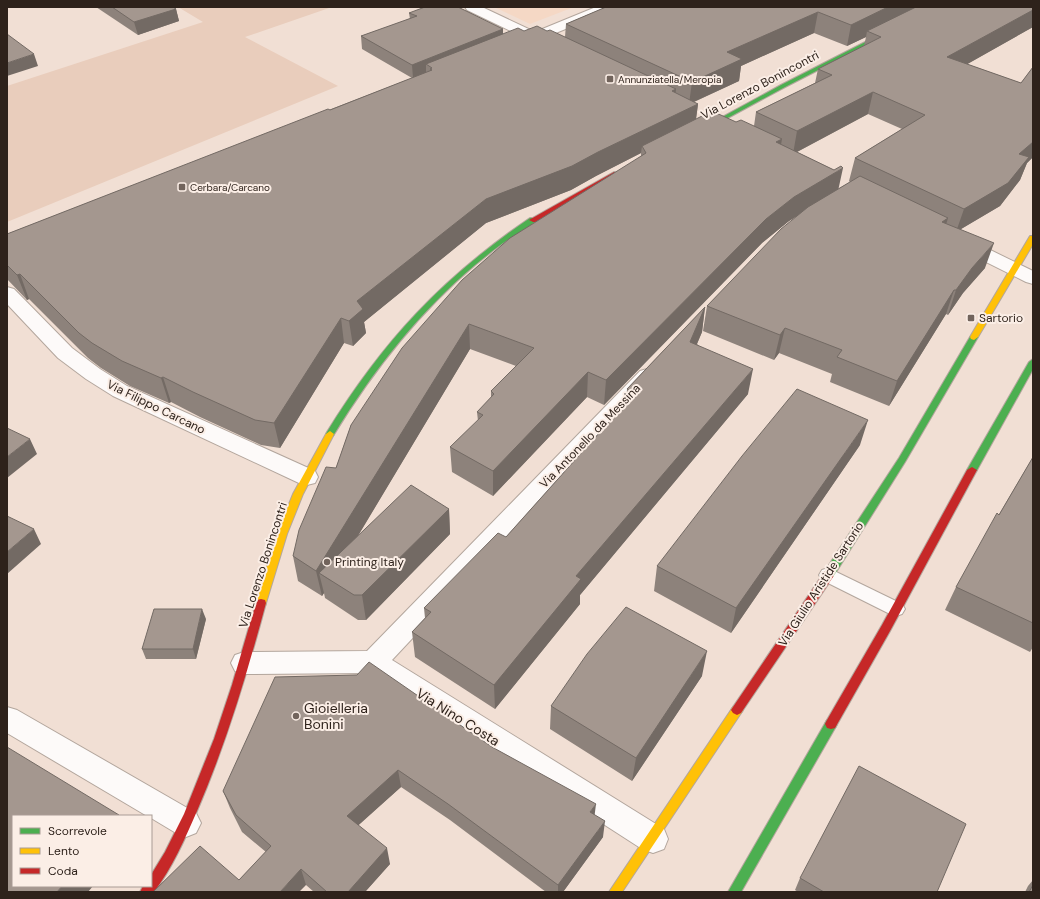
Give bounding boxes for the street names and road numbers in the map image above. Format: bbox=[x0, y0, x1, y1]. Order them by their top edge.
street label: Via Lorenzo Bonincontri bbox=[698, 47, 822, 123]
street label: Via Filippo Carcano bbox=[104, 376, 208, 438]
street label: Via Antonello da Messina bbox=[536, 380, 644, 492]
street label: Via Lorenzo Bonincontri bbox=[235, 500, 291, 630]
street label: Via Giulio Aristide Sartorio bbox=[775, 519, 867, 649]
street label: Via Nino Costa bbox=[413, 684, 503, 750]

